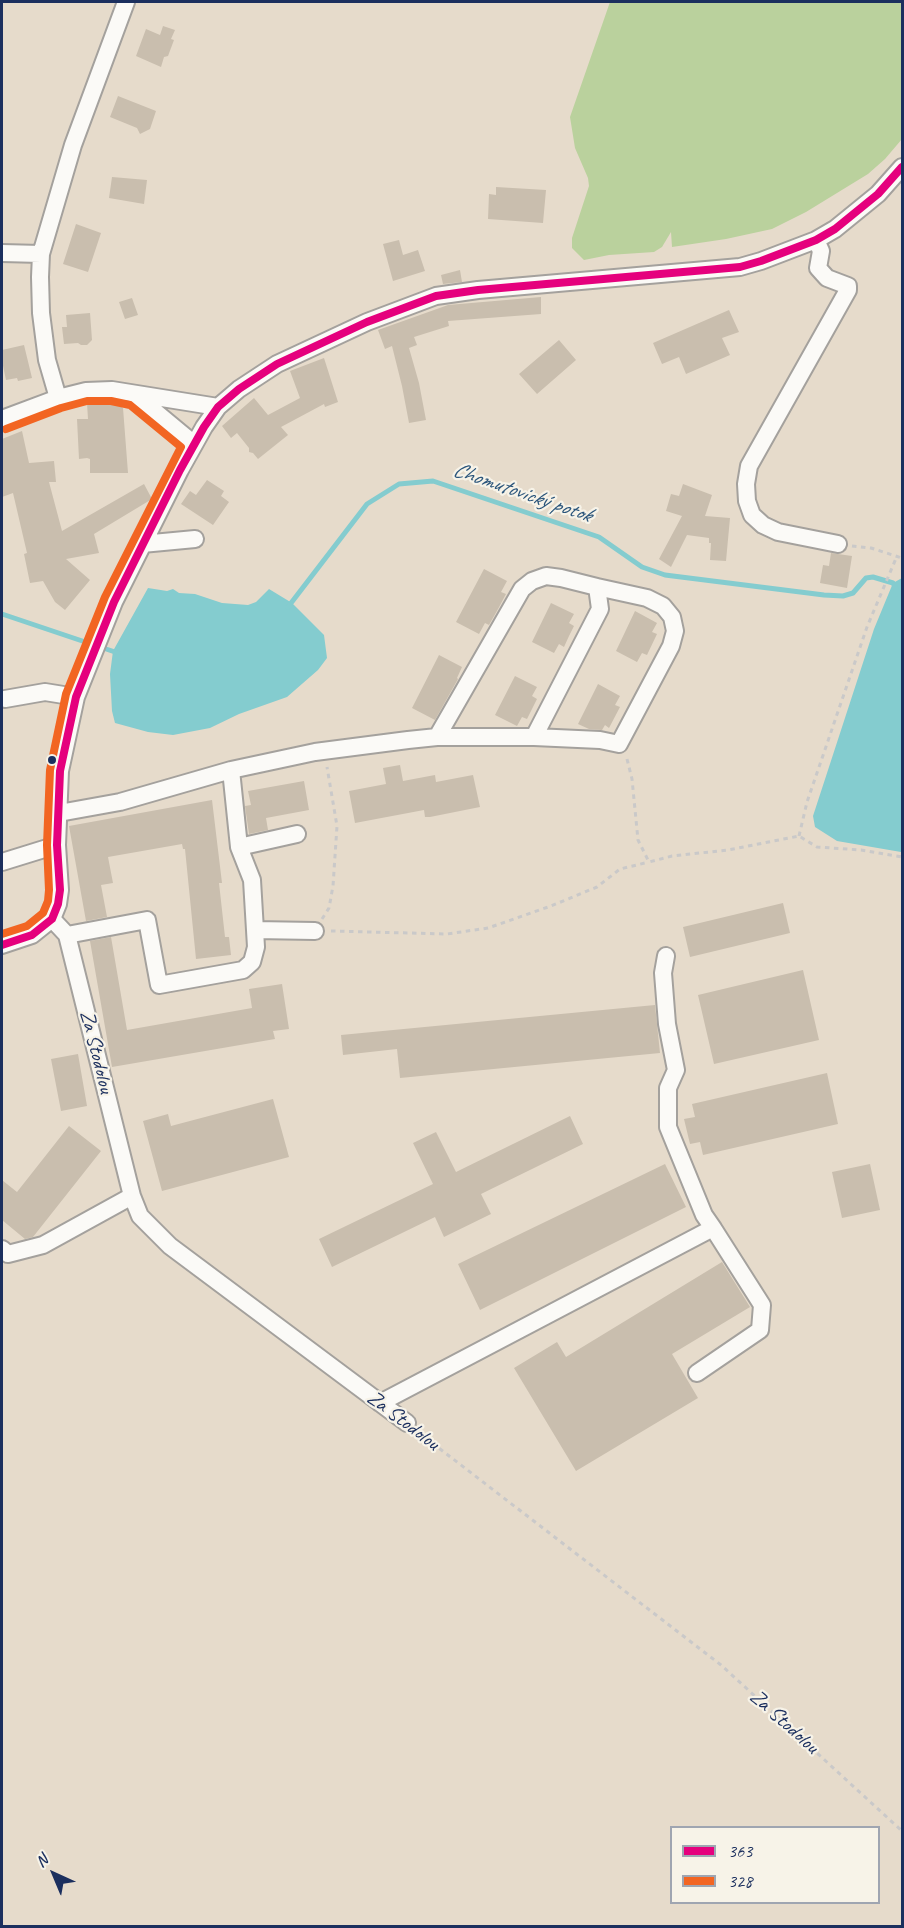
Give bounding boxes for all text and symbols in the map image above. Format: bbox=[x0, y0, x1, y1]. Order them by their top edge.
water label: Chomutovický potok bbox=[449, 457, 595, 529]
unlabelled marker bbox=[46, 754, 58, 766]
street label: Za Stodolou bbox=[74, 1008, 118, 1096]
street label: Za Stodolou bbox=[362, 1386, 444, 1456]
street label: Za Stodolou bbox=[744, 1684, 824, 1760]
legend bbox=[670, 1826, 880, 1904]
text: 363 bbox=[728, 1840, 752, 1862]
north arrow bbox=[24, 1844, 84, 1904]
text: N bbox=[31, 1850, 52, 1872]
text: 328 bbox=[728, 1870, 752, 1892]

